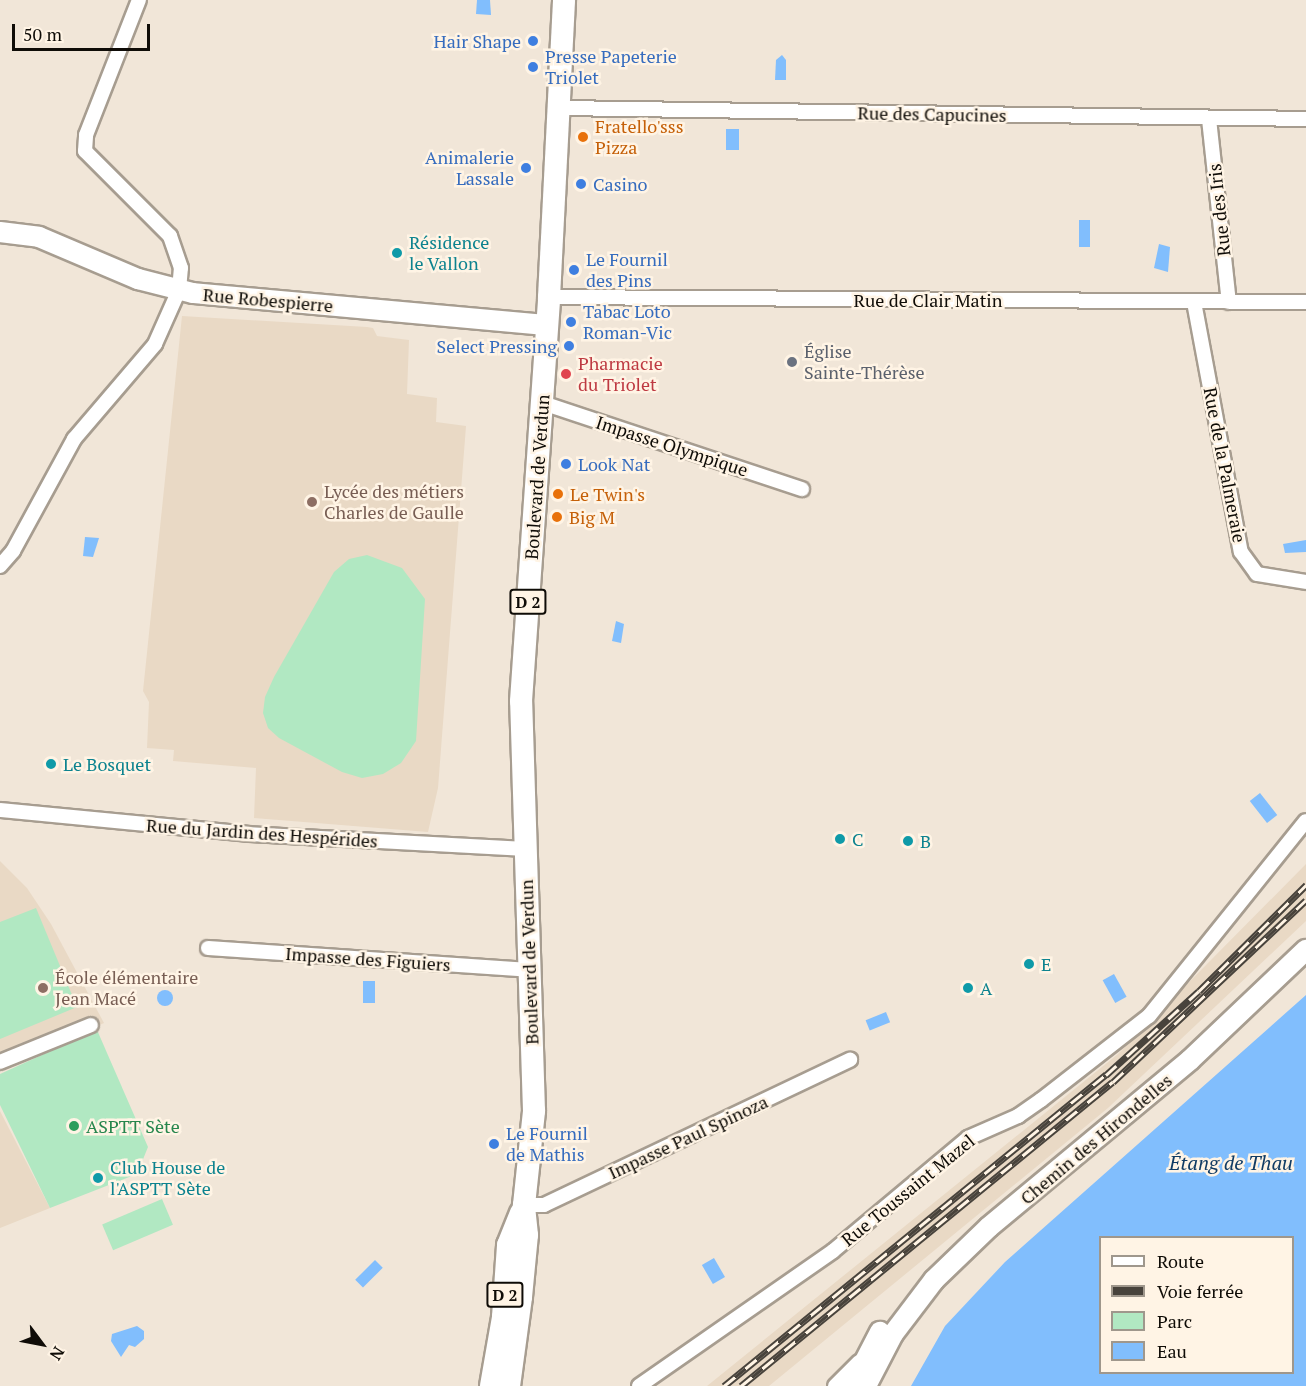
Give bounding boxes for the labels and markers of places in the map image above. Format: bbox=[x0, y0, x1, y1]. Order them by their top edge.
place label: Hair Shape bbox=[434, 30, 521, 52]
marker: Hair Shape bbox=[526, 34, 540, 48]
place label: Presse Papeterie Triolet bbox=[545, 46, 677, 88]
marker: Presse Papeterie Triolet bbox=[526, 60, 540, 74]
place label: Fratello'sss Pizza bbox=[595, 116, 683, 158]
marker: Fratello'sss Pizza bbox=[576, 130, 590, 144]
place label: Animalerie Lassale bbox=[425, 147, 514, 190]
marker: Animalerie Lassale bbox=[519, 161, 533, 175]
place label: Casino bbox=[593, 173, 648, 195]
marker: Casino bbox=[574, 177, 588, 191]
place label: Résidence le Vallon bbox=[409, 232, 489, 274]
marker: Résidence le Vallon bbox=[390, 246, 404, 260]
place label: Le Fournil des Pins bbox=[586, 249, 668, 292]
marker: Le Fournil des Pins bbox=[567, 263, 581, 277]
place label: Tabac Loto Roman-Vic bbox=[583, 301, 672, 344]
marker: Tabac Loto Roman-Vic bbox=[564, 315, 578, 329]
place label: Select Pressing bbox=[437, 335, 557, 357]
marker: Select Pressing bbox=[562, 339, 576, 353]
place label: Église Sainte-Thérèse bbox=[804, 341, 925, 384]
place label: Pharmacie du Triolet bbox=[578, 353, 663, 395]
marker: Église Sainte-Thérèse bbox=[785, 355, 799, 369]
marker: Pharmacie du Triolet bbox=[559, 367, 573, 381]
place label: Look Nat bbox=[578, 453, 650, 475]
marker: Look Nat bbox=[559, 457, 573, 471]
place label: Lycée des métiers Charles de Gaulle bbox=[324, 481, 464, 524]
place label: Le Twin's bbox=[570, 483, 645, 505]
marker: Le Twin's bbox=[551, 487, 565, 501]
marker: Lycée des métiers Charles de Gaulle bbox=[305, 495, 319, 509]
place label: Big M bbox=[569, 506, 615, 528]
marker: Big M bbox=[550, 510, 564, 524]
place label: Le Bosquet bbox=[63, 753, 151, 775]
marker: Le Bosquet bbox=[44, 757, 58, 771]
place label: C bbox=[852, 828, 864, 850]
place label: B bbox=[920, 830, 931, 852]
marker: C bbox=[833, 832, 847, 846]
marker: B bbox=[901, 834, 915, 848]
place label: E bbox=[1041, 953, 1051, 975]
marker: E bbox=[1022, 957, 1036, 971]
place label: École élémentaire Jean Macé bbox=[55, 967, 198, 1010]
place label: A bbox=[980, 977, 992, 999]
marker: École élémentaire Jean Macé bbox=[36, 981, 50, 995]
marker: A bbox=[961, 981, 975, 995]
place label: ASPTT Sète bbox=[86, 1115, 180, 1137]
marker: ASPTT Sète bbox=[67, 1119, 81, 1133]
place label: Le Fournil de Mathis bbox=[506, 1123, 588, 1166]
marker: Le Fournil de Mathis bbox=[487, 1137, 501, 1151]
place label: Club House de l'ASPTT Sète bbox=[110, 1157, 225, 1200]
marker: Club House de l'ASPTT Sète bbox=[91, 1171, 105, 1185]

